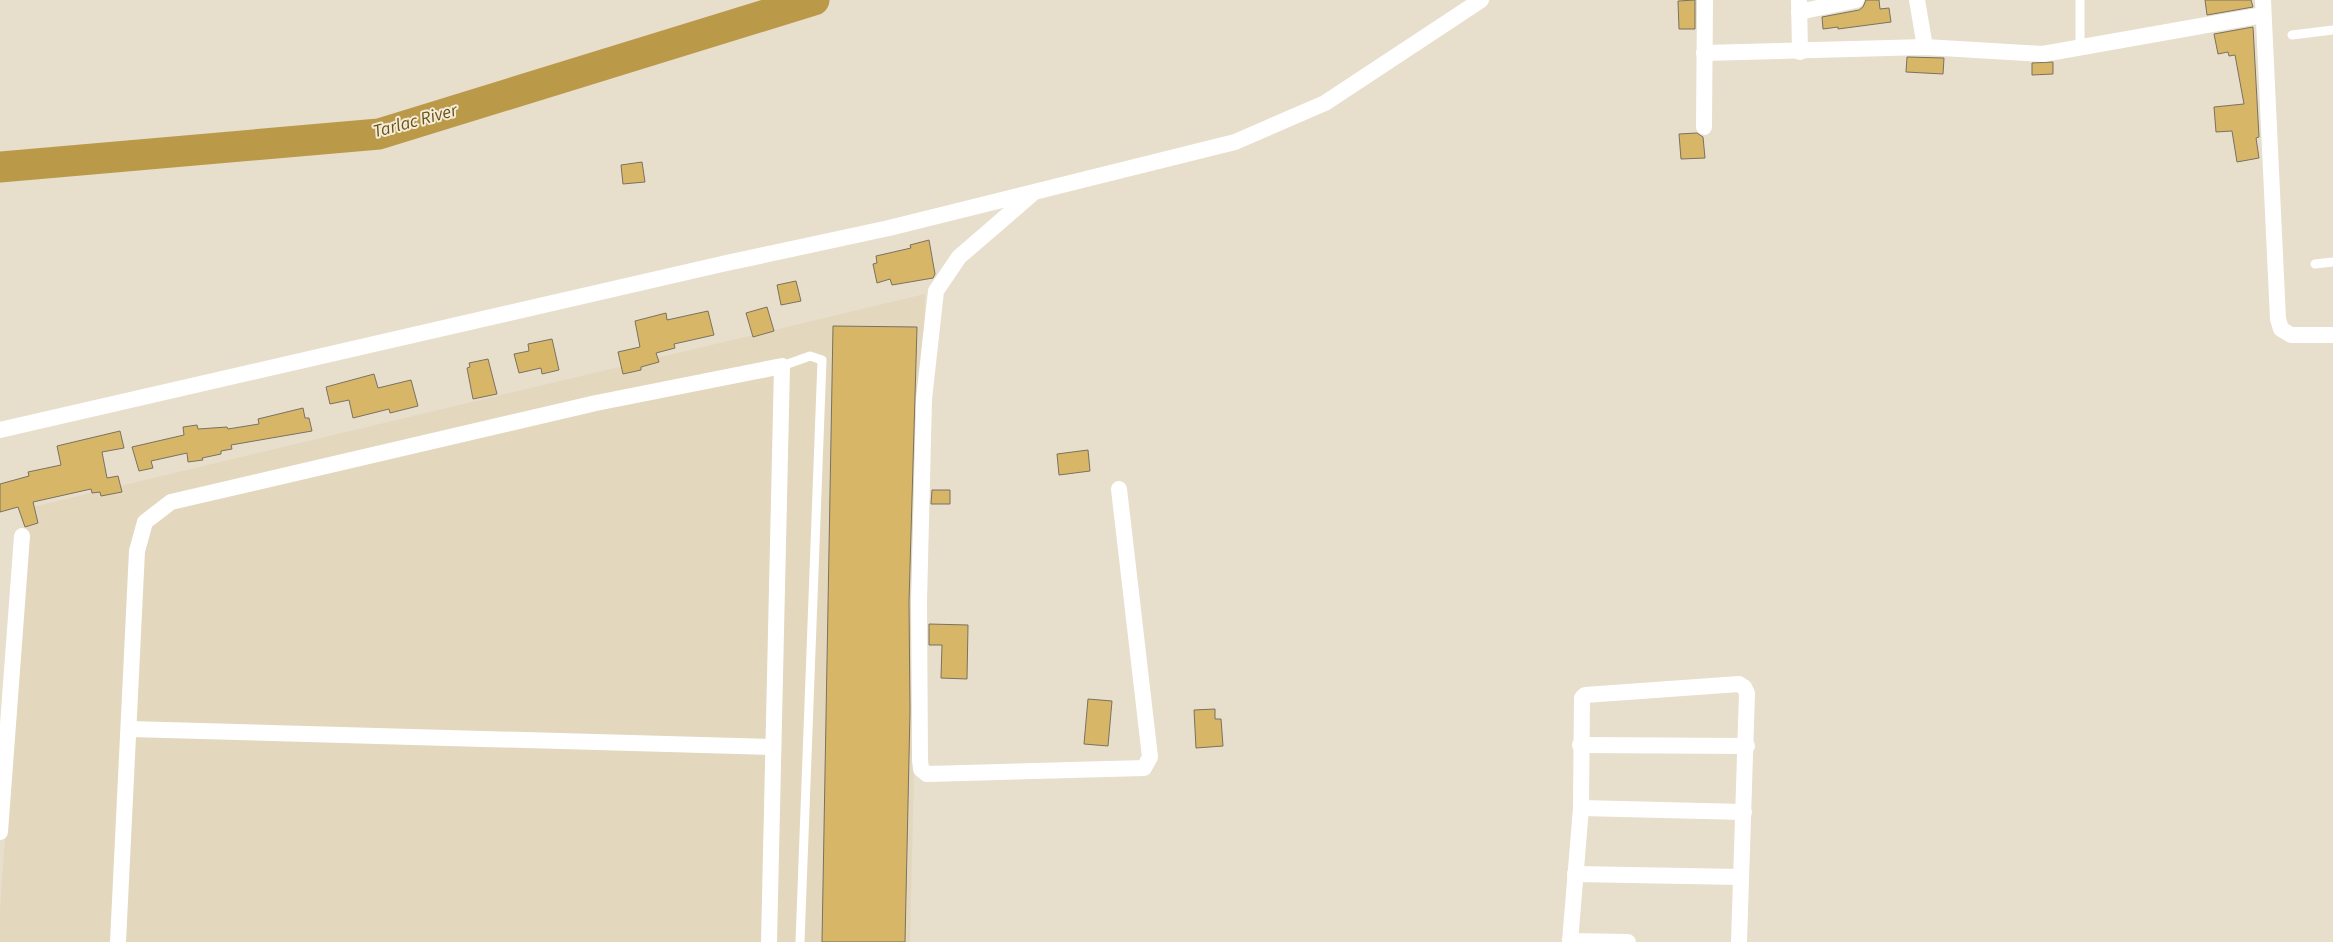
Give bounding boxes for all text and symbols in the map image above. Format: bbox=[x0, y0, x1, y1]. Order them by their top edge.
water label: Tarlac River bbox=[370, 98, 461, 144]

